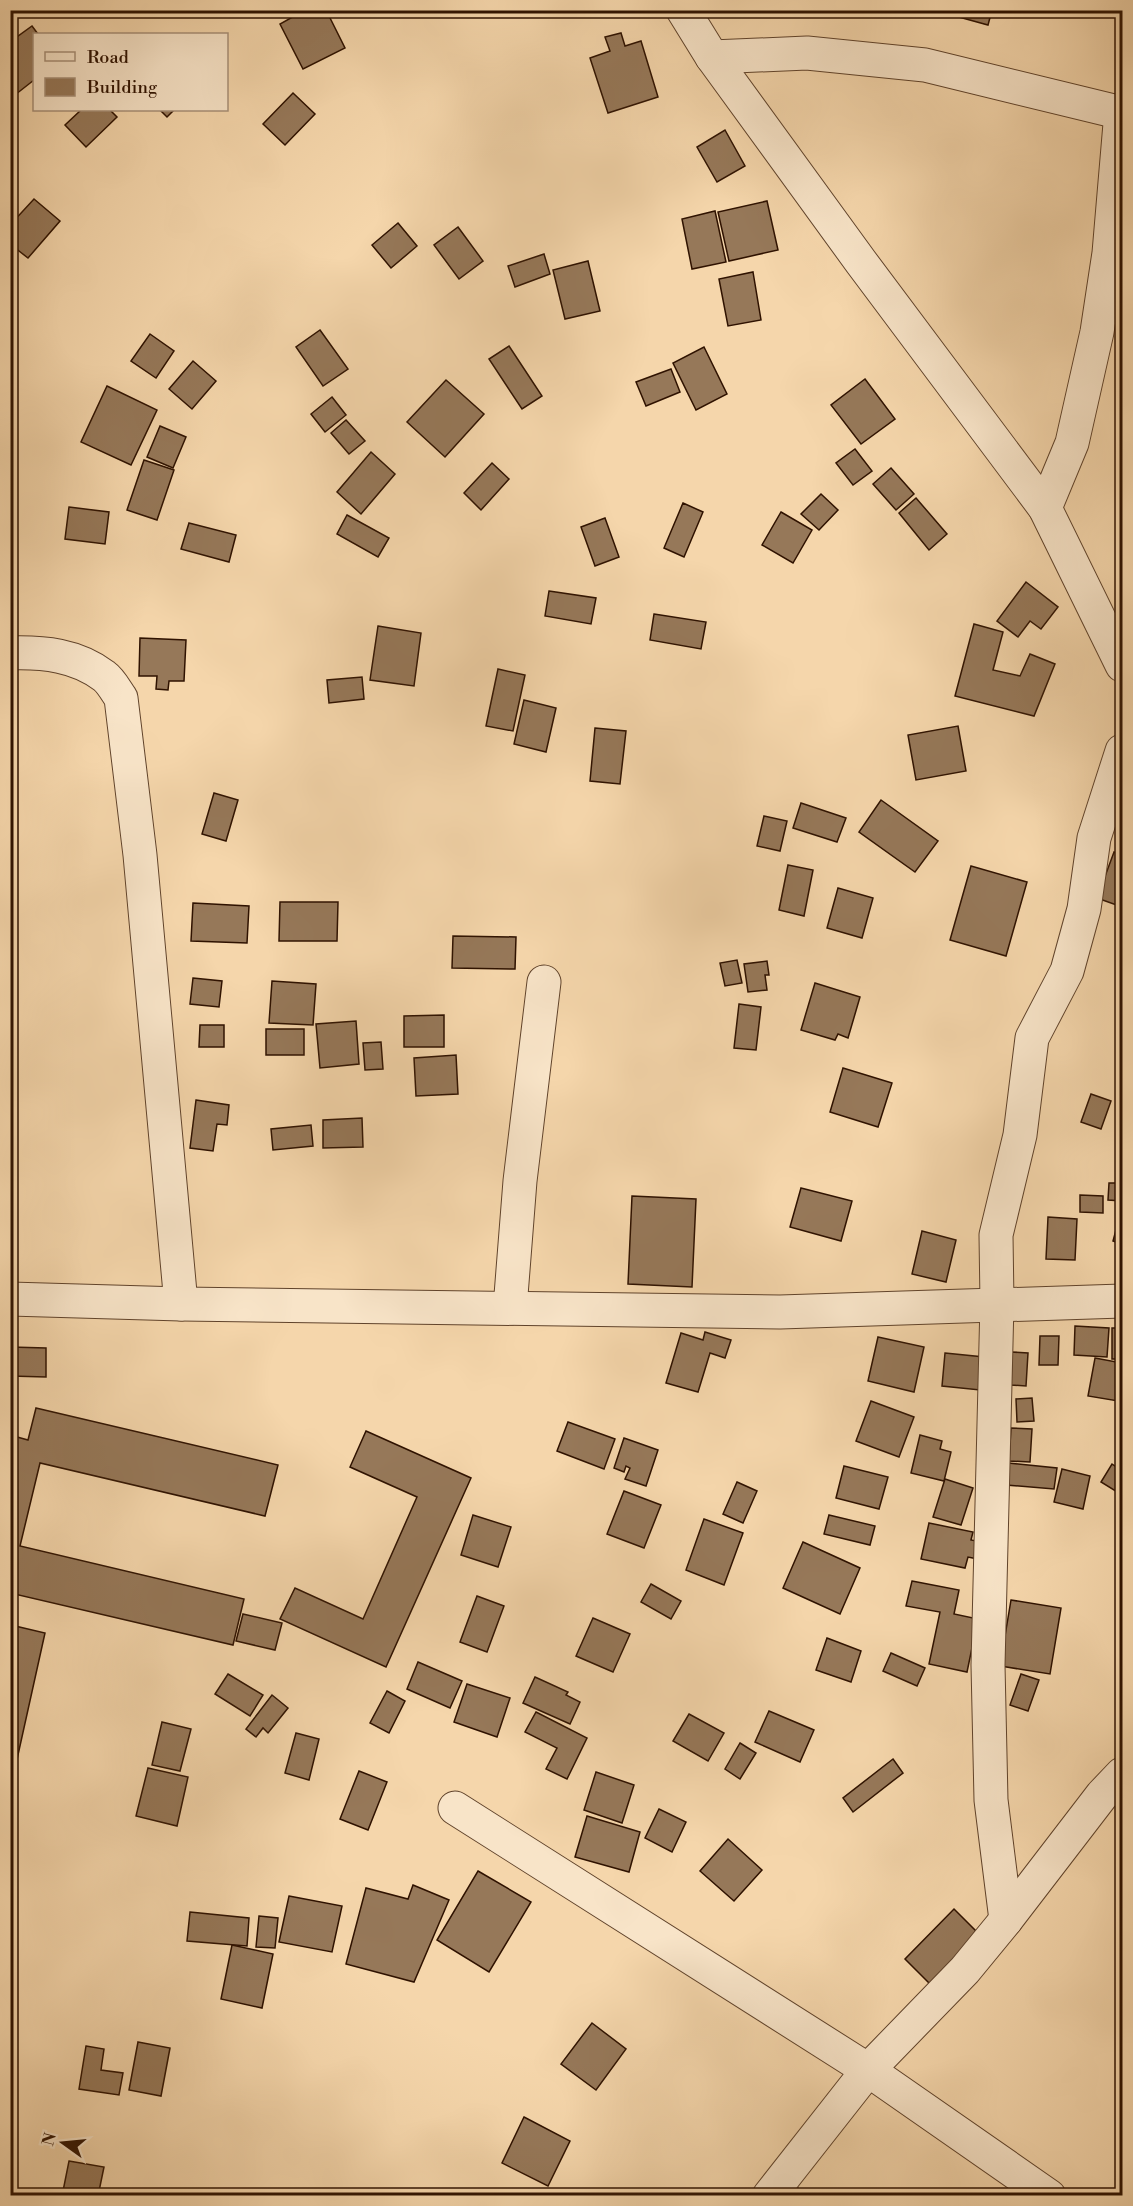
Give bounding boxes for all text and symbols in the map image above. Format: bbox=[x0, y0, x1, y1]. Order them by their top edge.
legend bbox=[33, 33, 228, 111]
text: Road bbox=[87, 46, 130, 69]
text: Building bbox=[86, 76, 158, 99]
north arrow bbox=[33, 2113, 93, 2173]
text: N bbox=[38, 2130, 61, 2148]

